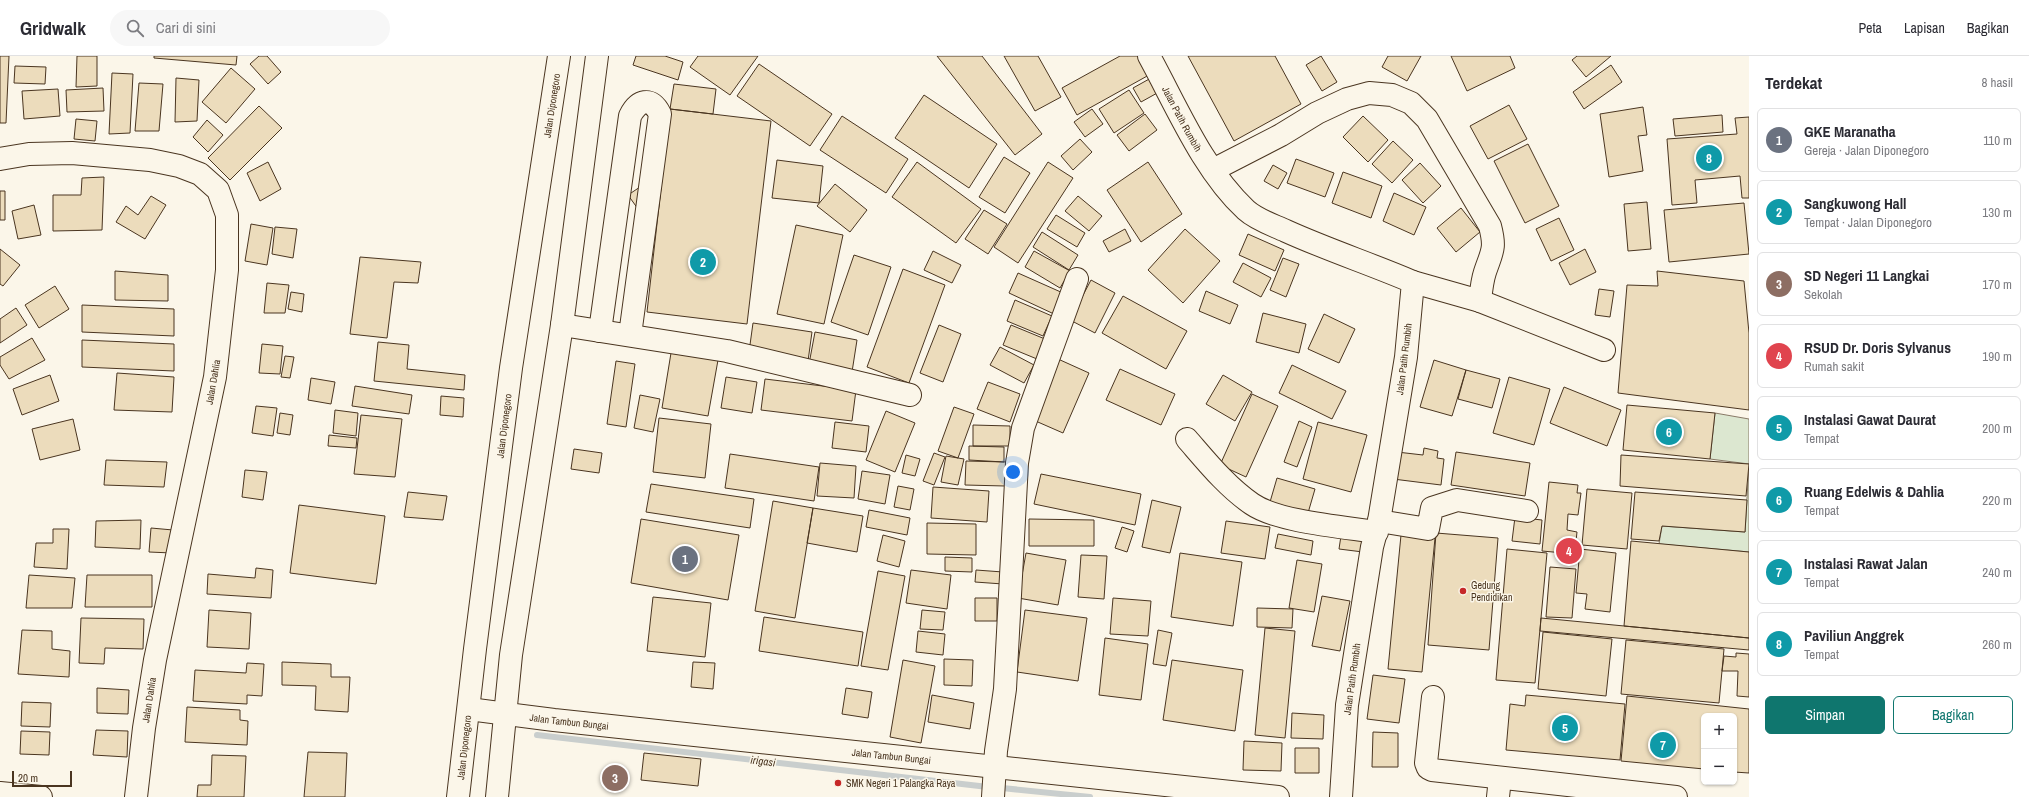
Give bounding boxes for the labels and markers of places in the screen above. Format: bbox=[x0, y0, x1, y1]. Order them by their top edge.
pin: 8 bbox=[1696, 143, 1722, 173]
pin: 2 bbox=[690, 247, 716, 277]
pin: 6 bbox=[1656, 417, 1682, 447]
pin: 4 bbox=[1556, 536, 1582, 566]
pin: 1 bbox=[672, 544, 698, 574]
place label: Gedung Pendidikan bbox=[1471, 579, 1513, 604]
marker: Gedung Pendidikan bbox=[1458, 586, 1468, 596]
pin: 5 bbox=[1552, 713, 1578, 743]
pin: 7 bbox=[1650, 730, 1676, 760]
pin: 3 bbox=[602, 763, 628, 793]
place label: SMK Negeri 1 Palangka Raya bbox=[846, 777, 956, 790]
marker: SMK Negeri 1 Palangka Raya bbox=[833, 778, 843, 788]

